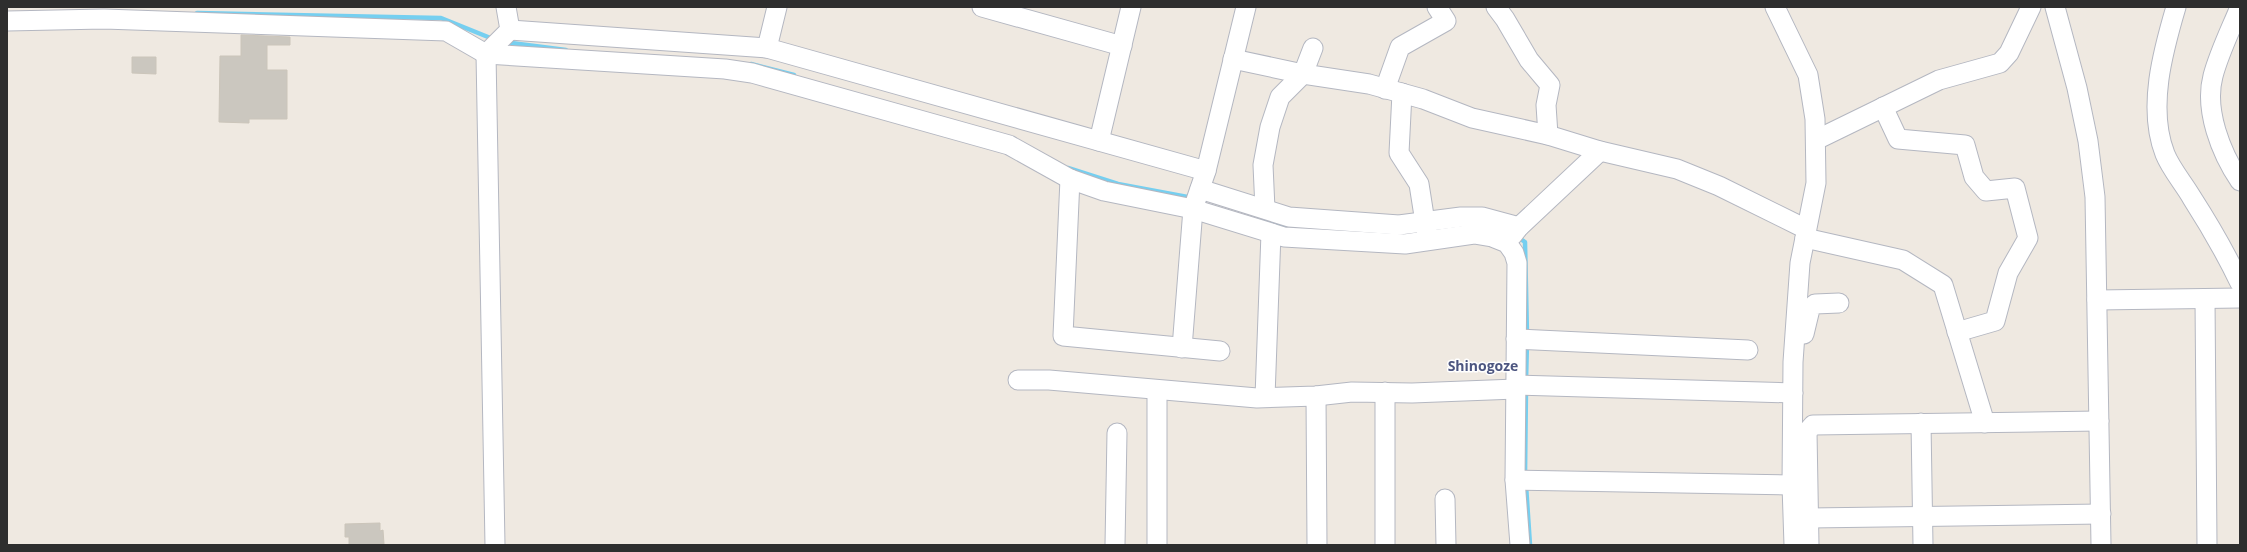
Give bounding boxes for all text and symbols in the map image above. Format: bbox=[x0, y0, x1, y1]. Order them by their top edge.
district label: Shinogoze bbox=[1448, 356, 1518, 375]

